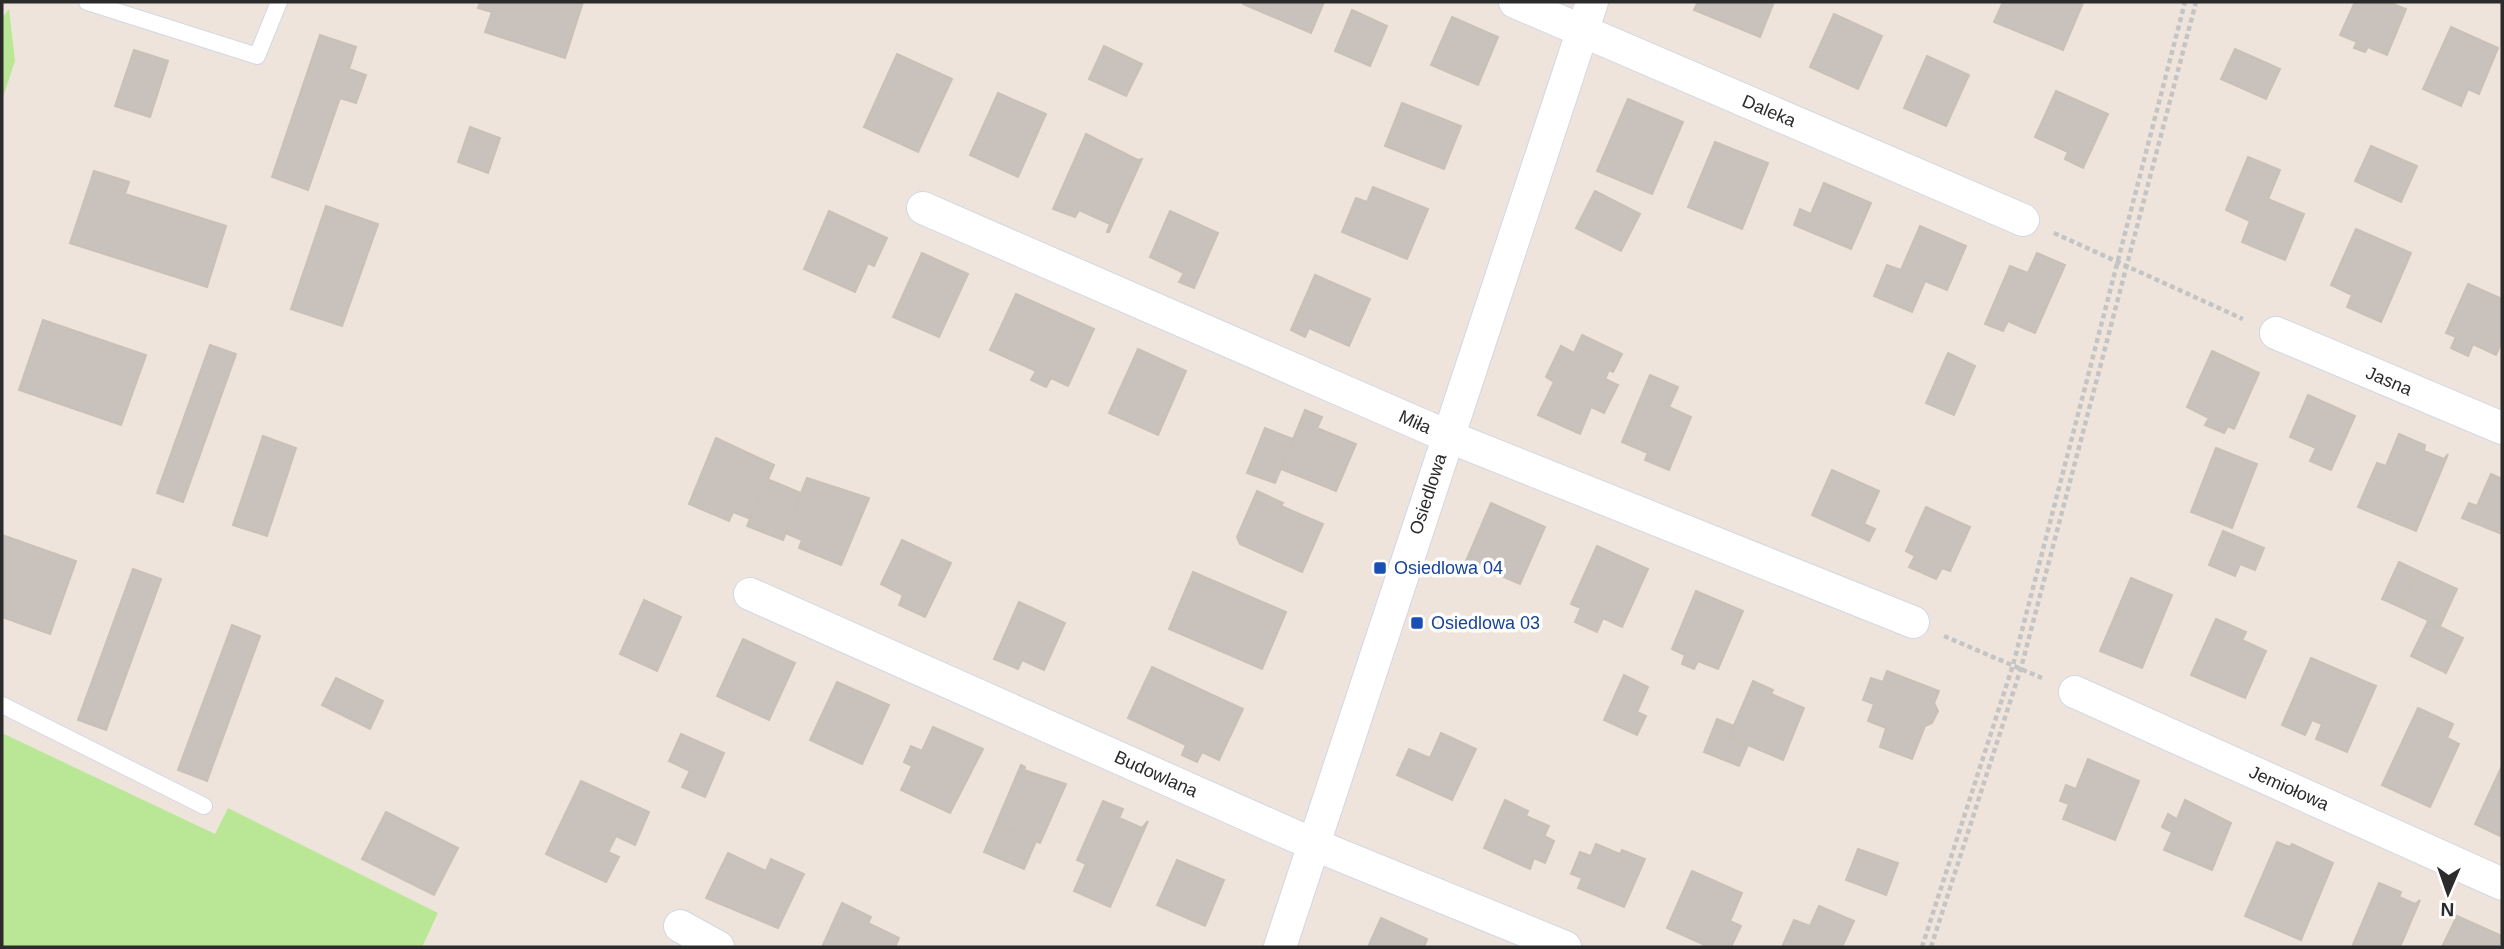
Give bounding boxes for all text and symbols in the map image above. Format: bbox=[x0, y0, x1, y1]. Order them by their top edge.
street label: Daleka bbox=[1739, 91, 1800, 132]
street label: Jasna bbox=[2363, 362, 2416, 400]
street label: Miła bbox=[1396, 406, 1435, 438]
street label: Osiedlowa bbox=[1406, 450, 1451, 537]
place label: Osiedlowa 04 bbox=[1394, 558, 1503, 578]
marker: Osiedlowa 04 bbox=[1372, 560, 1388, 576]
place label: Osiedlowa 03 bbox=[1431, 613, 1540, 633]
marker: Osiedlowa 03 bbox=[1409, 615, 1425, 631]
street label: Budowlana bbox=[1111, 747, 1202, 802]
street label: Jemiołowa bbox=[2246, 762, 2333, 815]
north arrow bbox=[2413, 858, 2483, 928]
text: N bbox=[2440, 899, 2455, 920]

